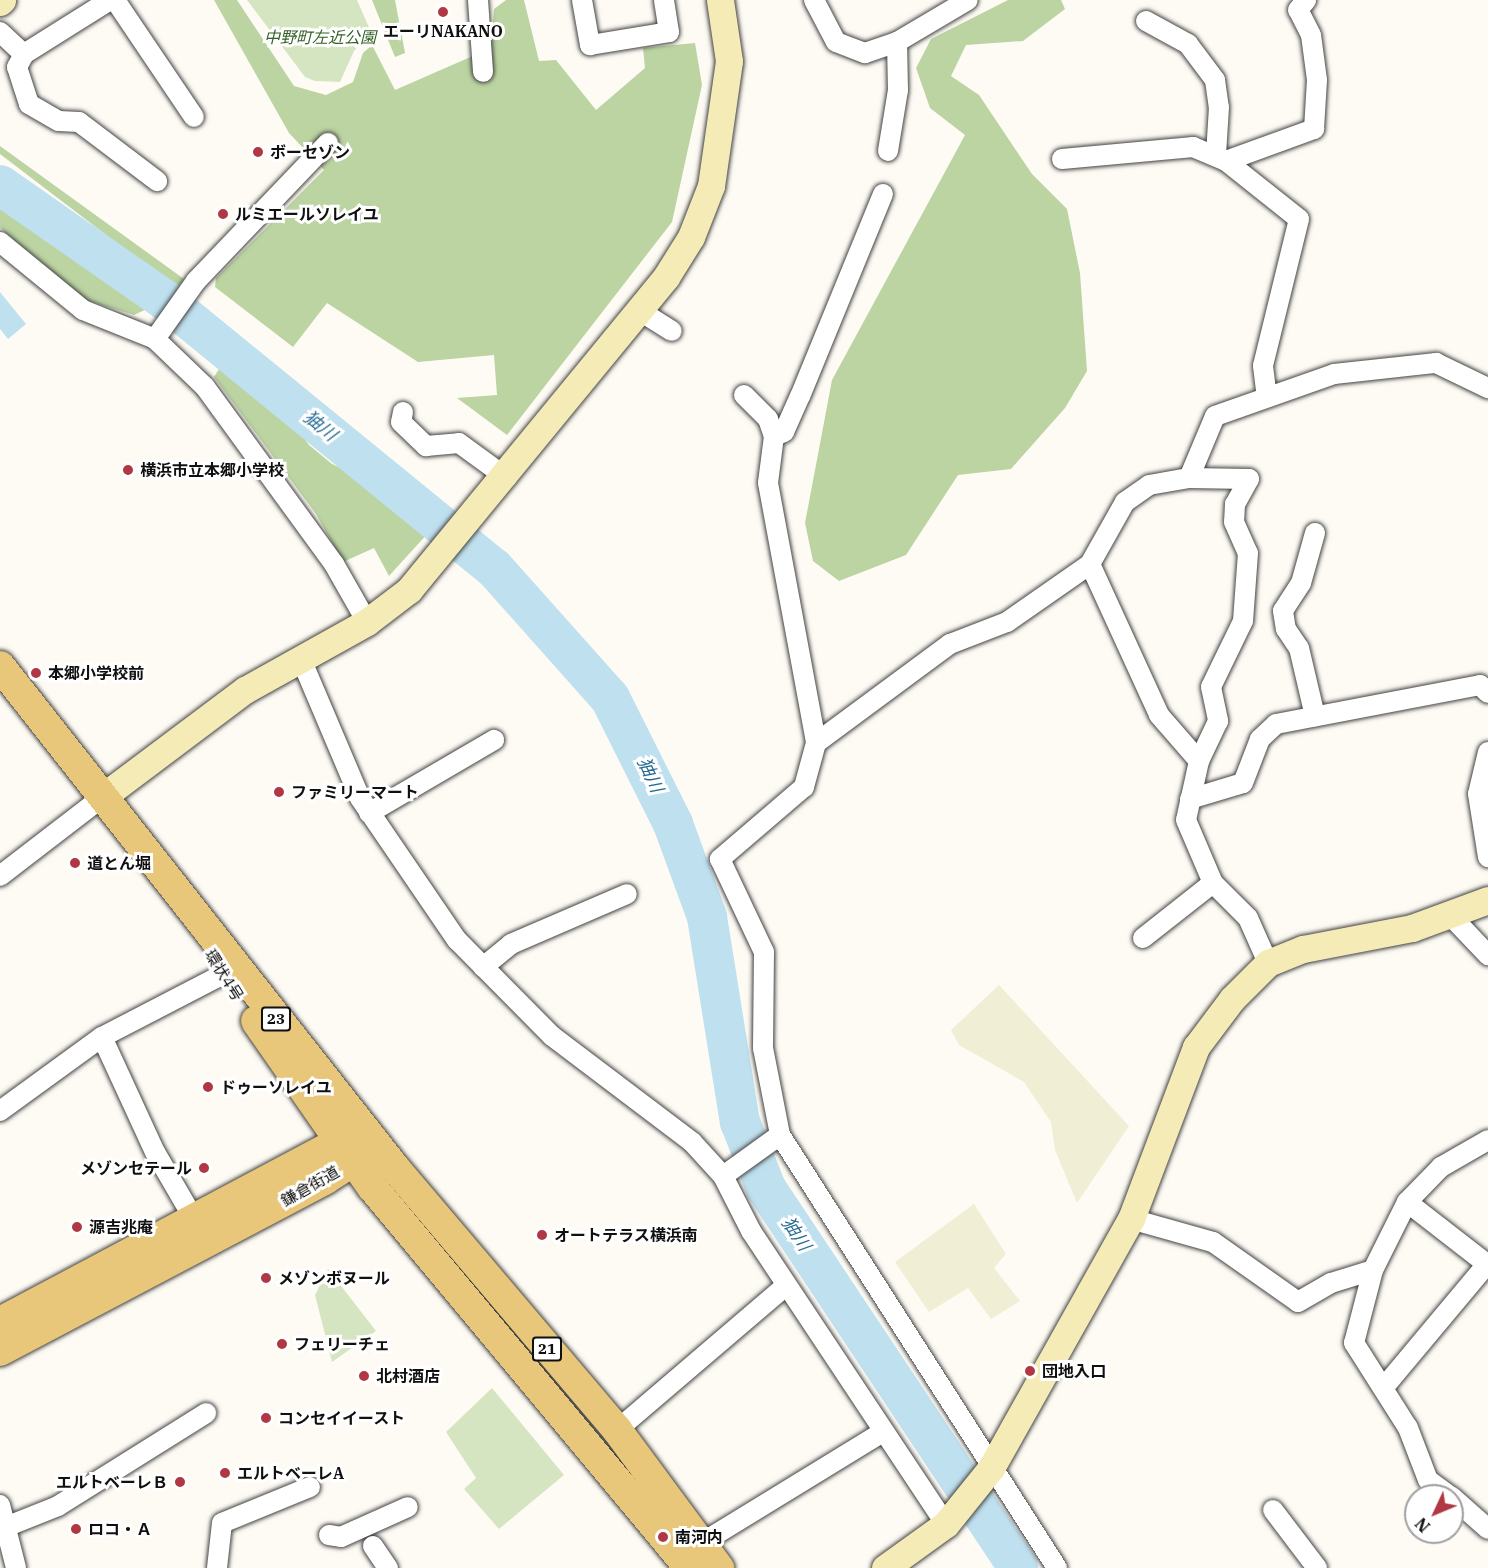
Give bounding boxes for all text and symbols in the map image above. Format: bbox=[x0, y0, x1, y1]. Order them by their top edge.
marker: エーリNAKANO bbox=[436, 5, 450, 19]
place label: エーリNAKANO bbox=[383, 21, 503, 41]
park label: 中野町左近公園 bbox=[264, 27, 376, 47]
place label: ボーセゾン bbox=[270, 142, 350, 162]
marker: ボーセゾン bbox=[251, 145, 265, 159]
place label: ルミエールソレイユ bbox=[235, 204, 379, 224]
marker: ルミエールソレイユ bbox=[216, 207, 230, 221]
water label: 㹨川 bbox=[299, 406, 341, 446]
place label: 横浜市立本郷小学校 bbox=[140, 460, 284, 480]
marker: 横浜市立本郷小学校 bbox=[121, 463, 135, 477]
place label: 本郷小学校前 bbox=[48, 663, 144, 683]
marker: 本郷小学校前 bbox=[29, 666, 43, 680]
water label: 㹨川 bbox=[633, 754, 667, 796]
place label: ファミリーマート bbox=[291, 782, 419, 802]
marker: ファミリーマート bbox=[272, 785, 286, 799]
place label: 道とん堀 bbox=[87, 853, 151, 873]
marker: 道とん堀 bbox=[68, 856, 82, 870]
street label: 環状4号 bbox=[201, 945, 247, 1005]
road number: 23 bbox=[261, 1007, 291, 1031]
place label: ドゥーソレイユ bbox=[220, 1077, 332, 1097]
marker: ドゥーソレイユ bbox=[201, 1080, 215, 1094]
place label: メゾンセテール bbox=[80, 1158, 192, 1178]
marker: メゾンセテール bbox=[197, 1161, 211, 1175]
street label: 鎌倉街道 bbox=[277, 1162, 343, 1210]
water label: 㹨川 bbox=[777, 1213, 815, 1255]
place label: 源吉兆庵 bbox=[89, 1217, 153, 1237]
marker: 源吉兆庵 bbox=[70, 1220, 84, 1234]
place label: オートテラス横浜南 bbox=[554, 1225, 698, 1245]
marker: オートテラス横浜南 bbox=[535, 1228, 549, 1242]
place label: メゾンボヌール bbox=[278, 1268, 390, 1288]
marker: メゾンボヌール bbox=[259, 1271, 273, 1285]
place label: フェリーチェ bbox=[294, 1334, 390, 1354]
marker: フェリーチェ bbox=[275, 1337, 289, 1351]
road number: 21 bbox=[532, 1337, 562, 1361]
place label: 団地入口 bbox=[1042, 1361, 1106, 1381]
marker: 団地入口 bbox=[1023, 1364, 1037, 1378]
place label: 北村酒店 bbox=[376, 1366, 440, 1386]
marker: 北村酒店 bbox=[357, 1369, 371, 1383]
place label: コンセイイースト bbox=[278, 1408, 406, 1428]
marker: コンセイイースト bbox=[259, 1411, 273, 1425]
place label: エルトベーレA bbox=[237, 1463, 344, 1483]
marker: エルトベーレA bbox=[218, 1466, 232, 1480]
place label: エルトベーレＢ bbox=[56, 1472, 168, 1492]
marker: エルトベーレＢ bbox=[173, 1475, 187, 1489]
north arrow bbox=[1404, 1484, 1464, 1544]
text: N bbox=[1411, 1514, 1434, 1537]
place label: ロコ・Ａ bbox=[88, 1519, 152, 1539]
marker: ロコ・Ａ bbox=[69, 1522, 83, 1536]
place label: 南河内 bbox=[675, 1527, 723, 1547]
marker: 南河内 bbox=[656, 1530, 670, 1544]

